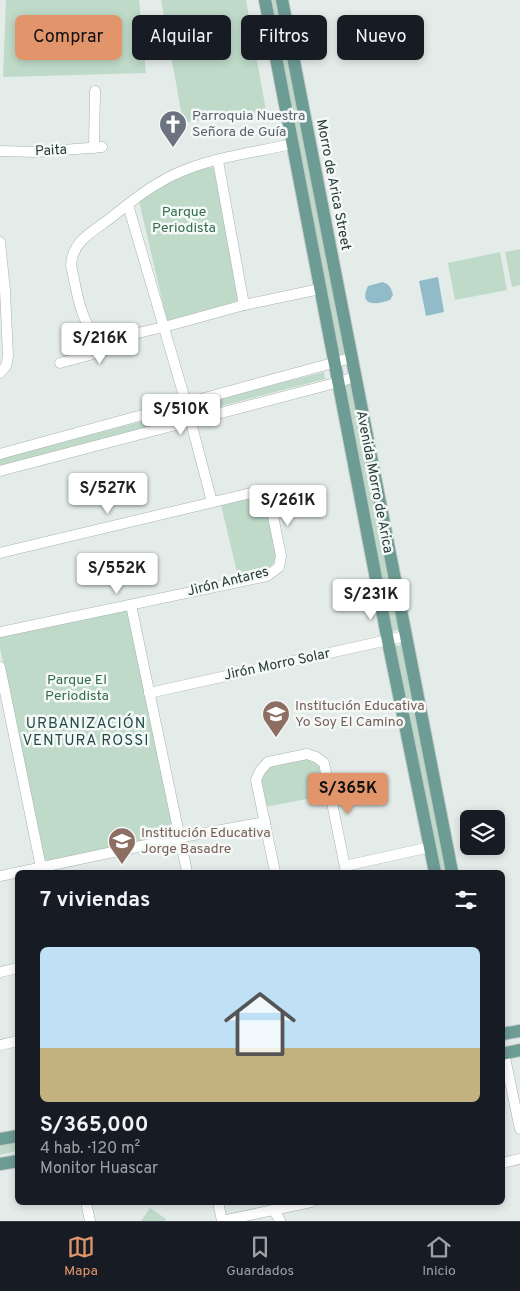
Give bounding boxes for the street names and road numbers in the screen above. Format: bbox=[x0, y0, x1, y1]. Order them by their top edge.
street label: Morro de Arica Street bbox=[312, 118, 354, 252]
street label: Paita bbox=[35, 142, 67, 160]
street label: Avenida Morro de Arica bbox=[352, 409, 396, 555]
street label: Jirón Antares bbox=[185, 564, 271, 600]
street label: Jirón Morro Solar bbox=[222, 645, 332, 685]

